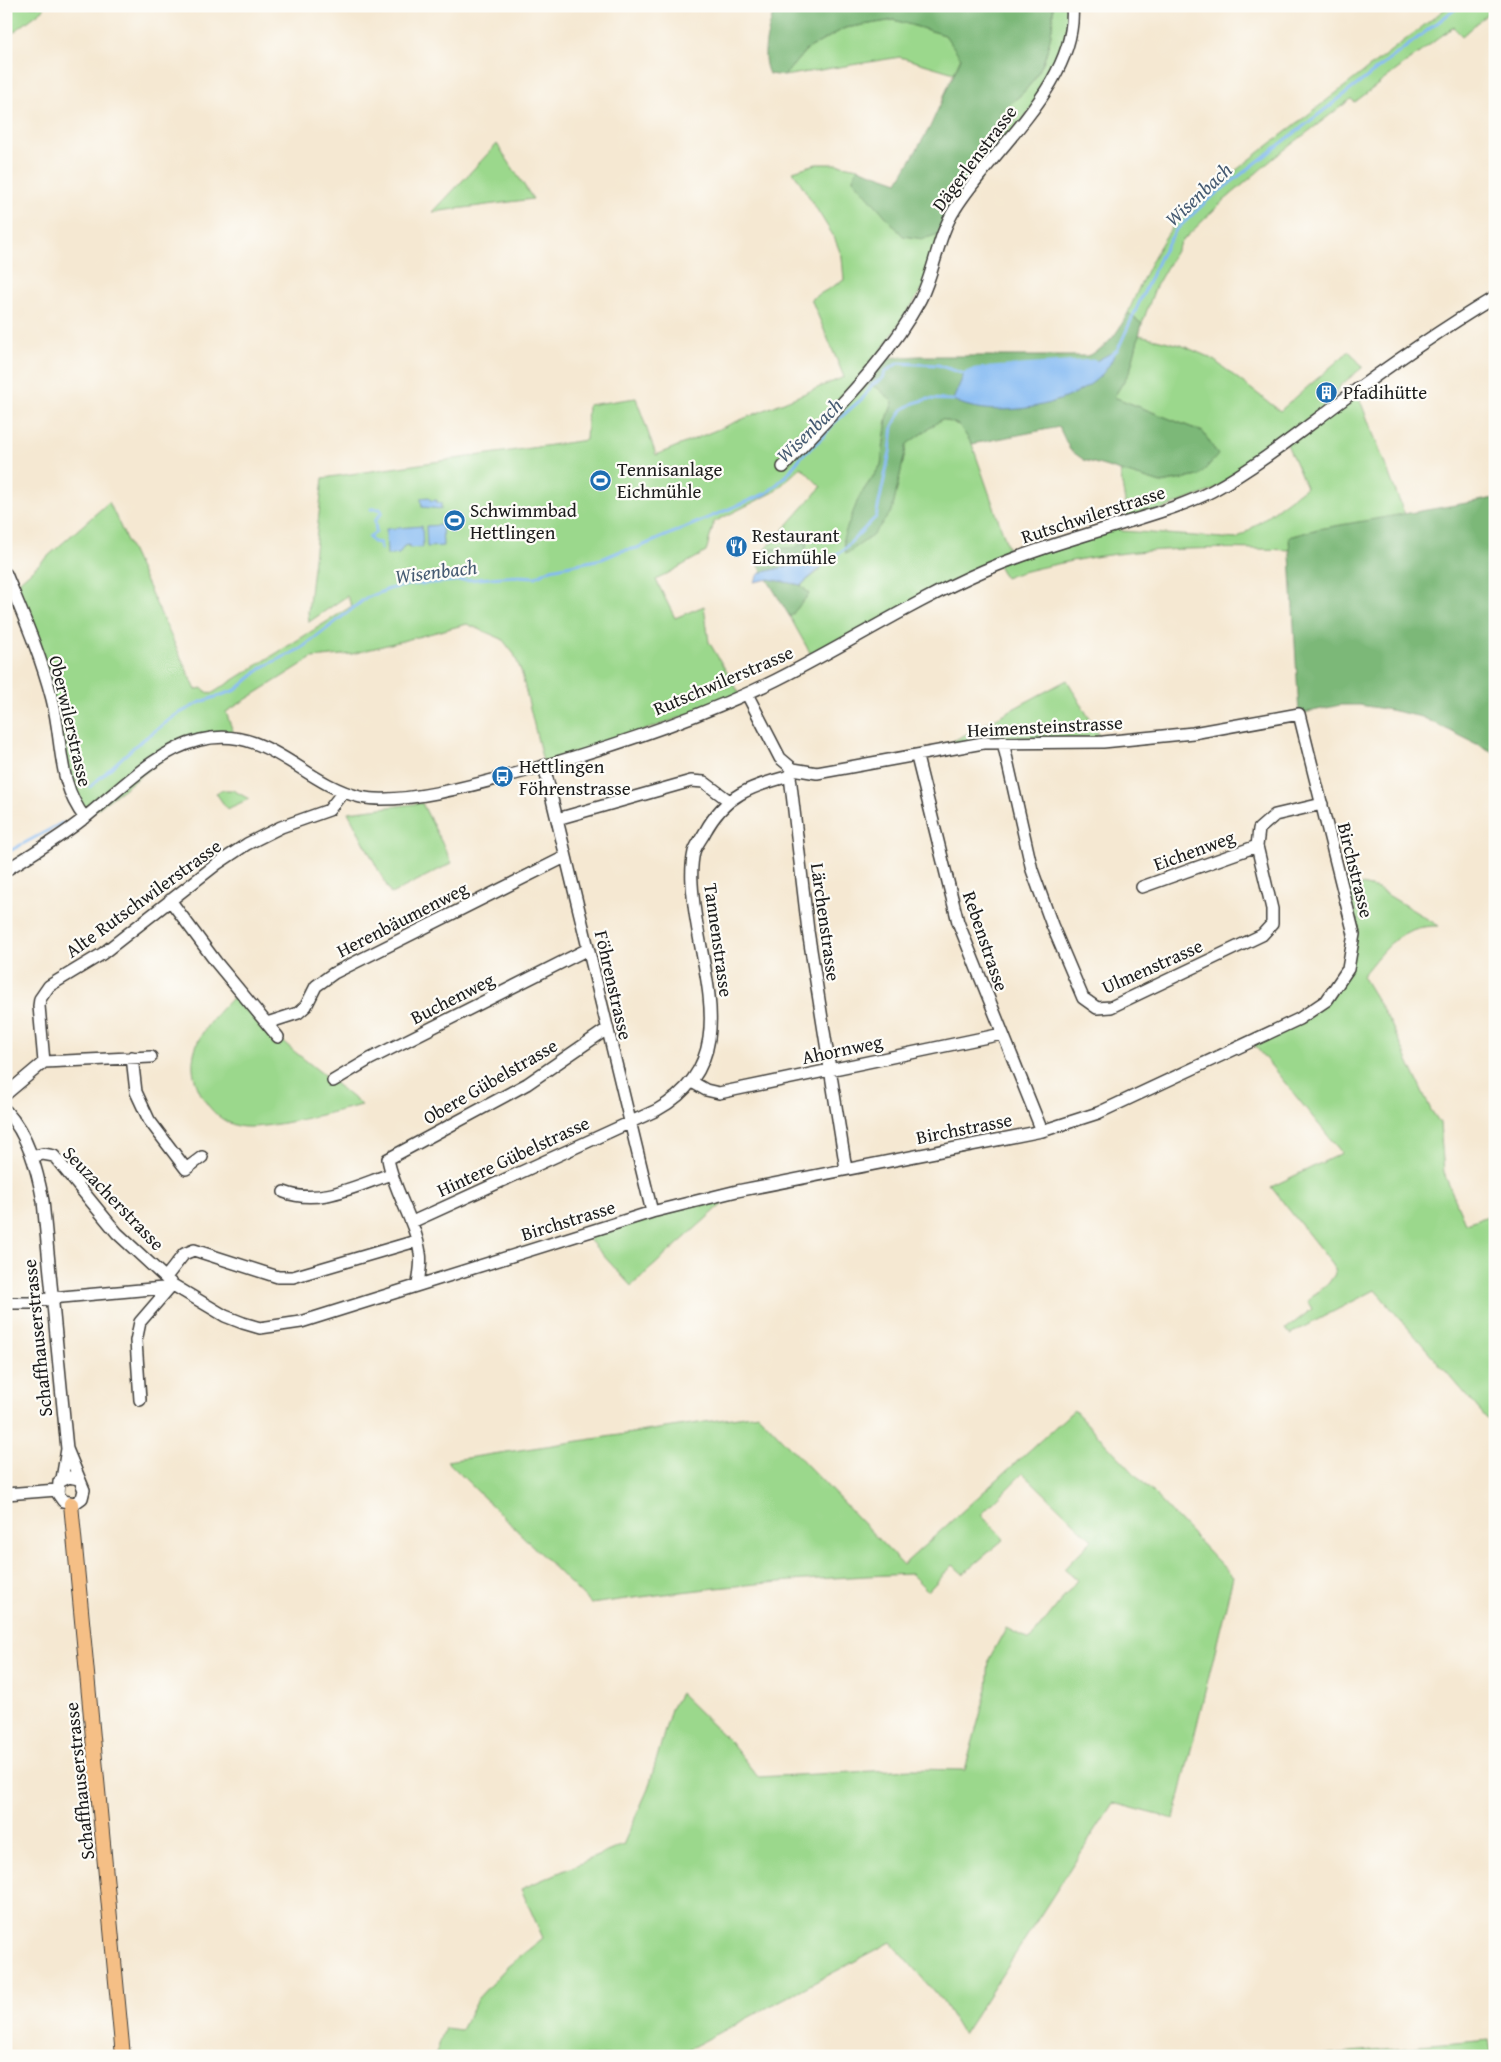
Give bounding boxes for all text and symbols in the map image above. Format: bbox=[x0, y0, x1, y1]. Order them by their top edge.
street label: Dägerlenstrasse bbox=[925, 99, 1023, 217]
water label: Wisenbach bbox=[1158, 155, 1238, 233]
place label: Pfadihütte bbox=[1343, 378, 1427, 406]
building icon: Pfadihütte bbox=[1315, 380, 1339, 404]
water label: Wisenbach bbox=[769, 391, 849, 469]
place label: Tennisanlage Eichmühle bbox=[617, 455, 722, 505]
sports icon: Tennisanlage Eichmühle bbox=[589, 468, 613, 492]
street label: Rutschwilerstrasse bbox=[1017, 477, 1169, 551]
place label: Schwimmbad Hettlingen bbox=[470, 496, 578, 546]
sports icon: Schwimmbad Hettlingen bbox=[442, 509, 466, 533]
place label: Restaurant Eichmühle bbox=[752, 521, 840, 571]
restaurant icon: Restaurant Eichmühle bbox=[724, 534, 748, 558]
water label: Wisenbach bbox=[393, 552, 479, 590]
street label: Rutschwilerstrasse bbox=[648, 638, 798, 722]
street label: Oberwilerstrasse bbox=[42, 653, 100, 789]
street label: Heimensteinstrasse bbox=[966, 708, 1124, 744]
place label: Hettlingen Föhrenstrasse bbox=[519, 752, 631, 802]
bus stop icon: Hettlingen Föhrenstrasse bbox=[491, 765, 515, 789]
street label: Birchstrasse bbox=[1331, 819, 1381, 921]
street label: Eichenweg bbox=[1149, 822, 1239, 878]
street label: Alte Rutschwilerstrasse bbox=[59, 832, 227, 964]
street label: Lärchenstrasse bbox=[804, 861, 848, 983]
street label: Herenbäumenweg bbox=[331, 874, 473, 964]
street label: Tannenstrasse bbox=[697, 881, 741, 999]
street label: Rebenstrasse bbox=[956, 887, 1016, 995]
street label: Föhrenstrasse bbox=[588, 927, 640, 1043]
street label: Ulmenstrasse bbox=[1097, 931, 1207, 1001]
street label: Buchenweg bbox=[405, 965, 499, 1031]
street label: Ahornweg bbox=[799, 1027, 885, 1071]
street label: Obere Gübelstrasse bbox=[417, 1031, 563, 1131]
street label: Birchstrasse bbox=[914, 1105, 1015, 1151]
street label: Hintere Gübelstrasse bbox=[432, 1108, 594, 1204]
street label: Seuzacherstrasse bbox=[57, 1139, 171, 1257]
street label: Birchstrasse bbox=[517, 1192, 619, 1248]
street label: Schaffhauserstrasse bbox=[15, 1258, 59, 1418]
street label: Schaffhauserstrasse bbox=[57, 1701, 101, 1861]

